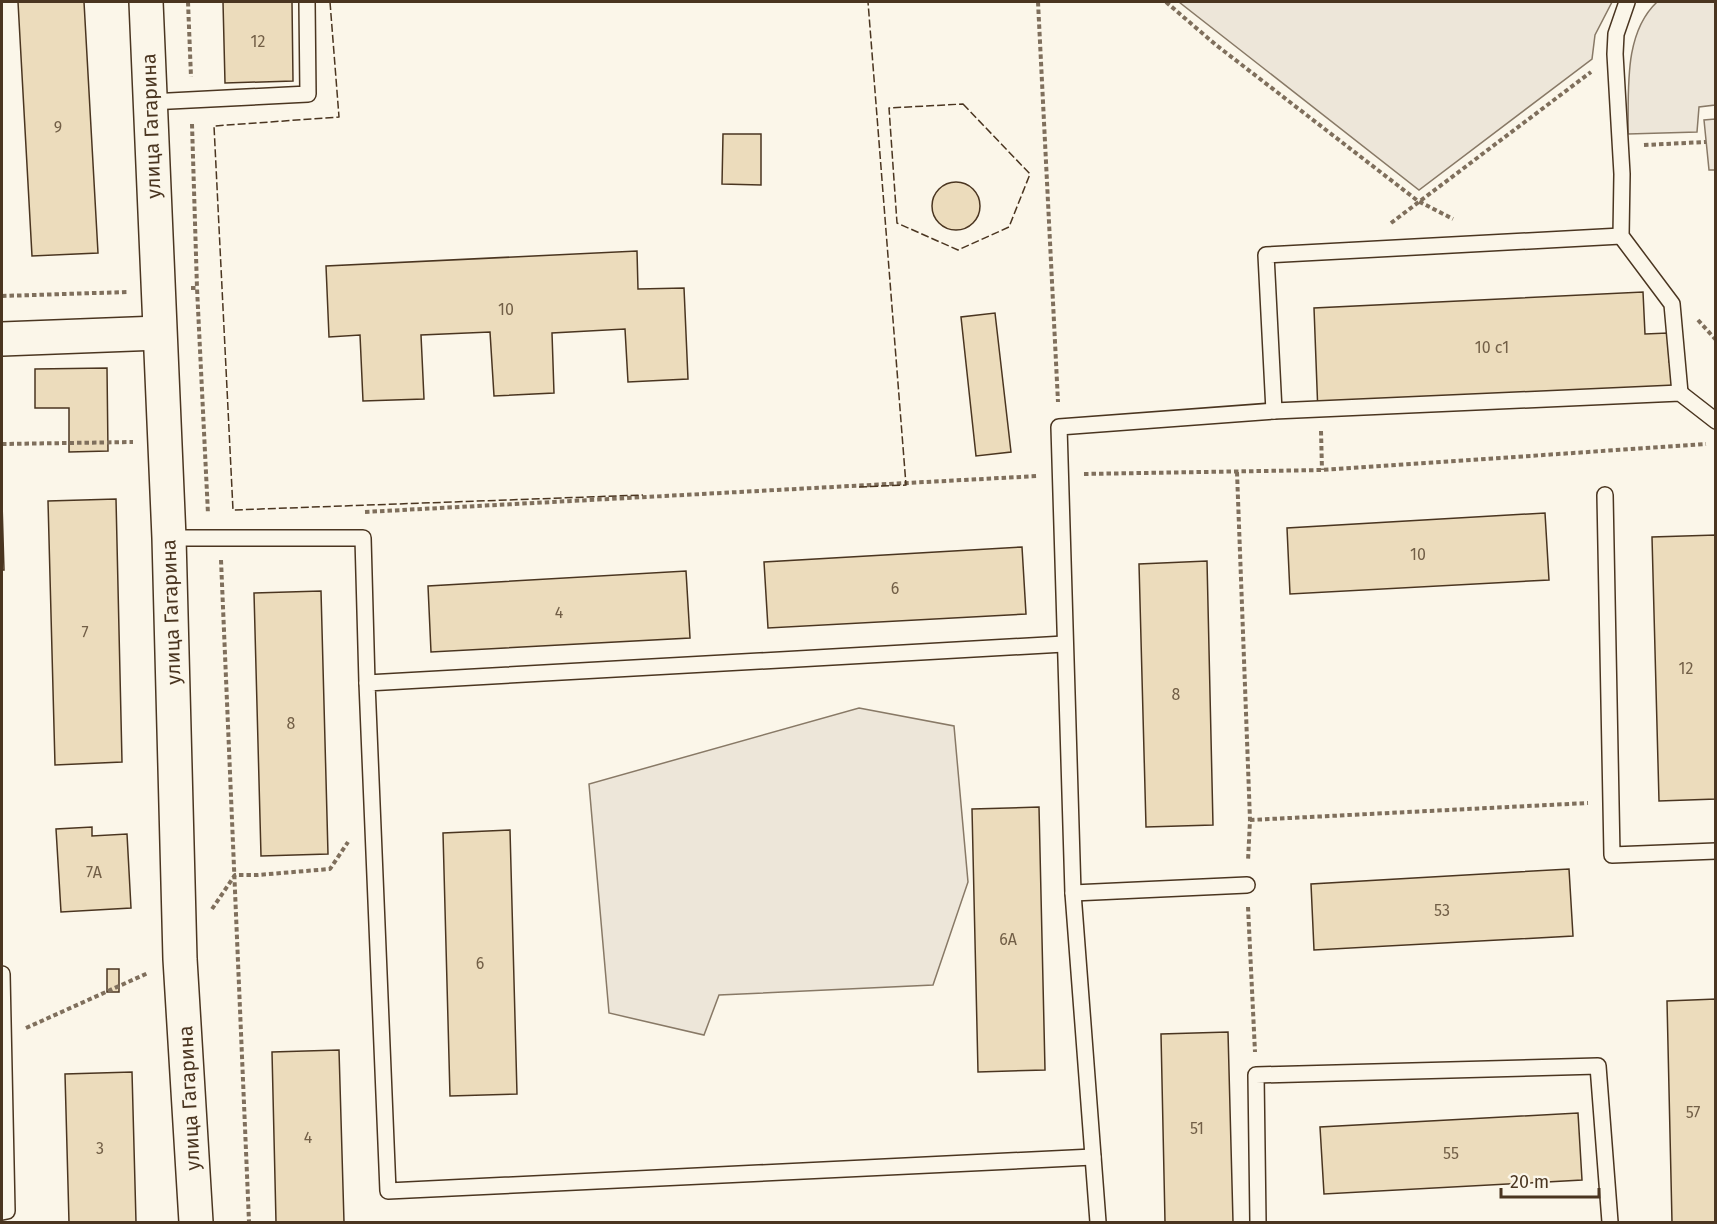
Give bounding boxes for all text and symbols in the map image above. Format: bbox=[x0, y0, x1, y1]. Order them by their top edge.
house number: 12 bbox=[251, 32, 265, 51]
street label: улица Гагарина bbox=[136, 53, 166, 199]
house number: 9 bbox=[54, 118, 62, 137]
house number: 10 bbox=[498, 300, 514, 319]
house number: 10 с1 bbox=[1475, 338, 1509, 357]
street label: улица Гагарина bbox=[156, 539, 186, 685]
house number: 10 bbox=[1410, 545, 1426, 564]
house number: 6 bbox=[891, 579, 899, 598]
house number: 4 bbox=[555, 603, 564, 622]
house number: 7 bbox=[81, 623, 89, 642]
house number: 12 bbox=[1679, 659, 1693, 678]
house number: 8 bbox=[1172, 685, 1181, 704]
house number: 8 bbox=[287, 714, 296, 733]
house number: 7А bbox=[86, 863, 103, 882]
house number: 53 bbox=[1434, 901, 1450, 920]
house number: 6А bbox=[999, 930, 1018, 949]
house number: 6 bbox=[476, 954, 484, 973]
street label: улица Гагарина bbox=[173, 1025, 205, 1171]
house number: 57 bbox=[1686, 1103, 1700, 1122]
house number: 51 bbox=[1190, 1119, 1204, 1138]
house number: 4 bbox=[304, 1128, 313, 1147]
house number: 3 bbox=[96, 1139, 104, 1158]
house number: 55 bbox=[1443, 1144, 1459, 1163]
scale bar bbox=[1501, 1161, 1598, 1199]
text: 20 m bbox=[1510, 1171, 1549, 1193]

